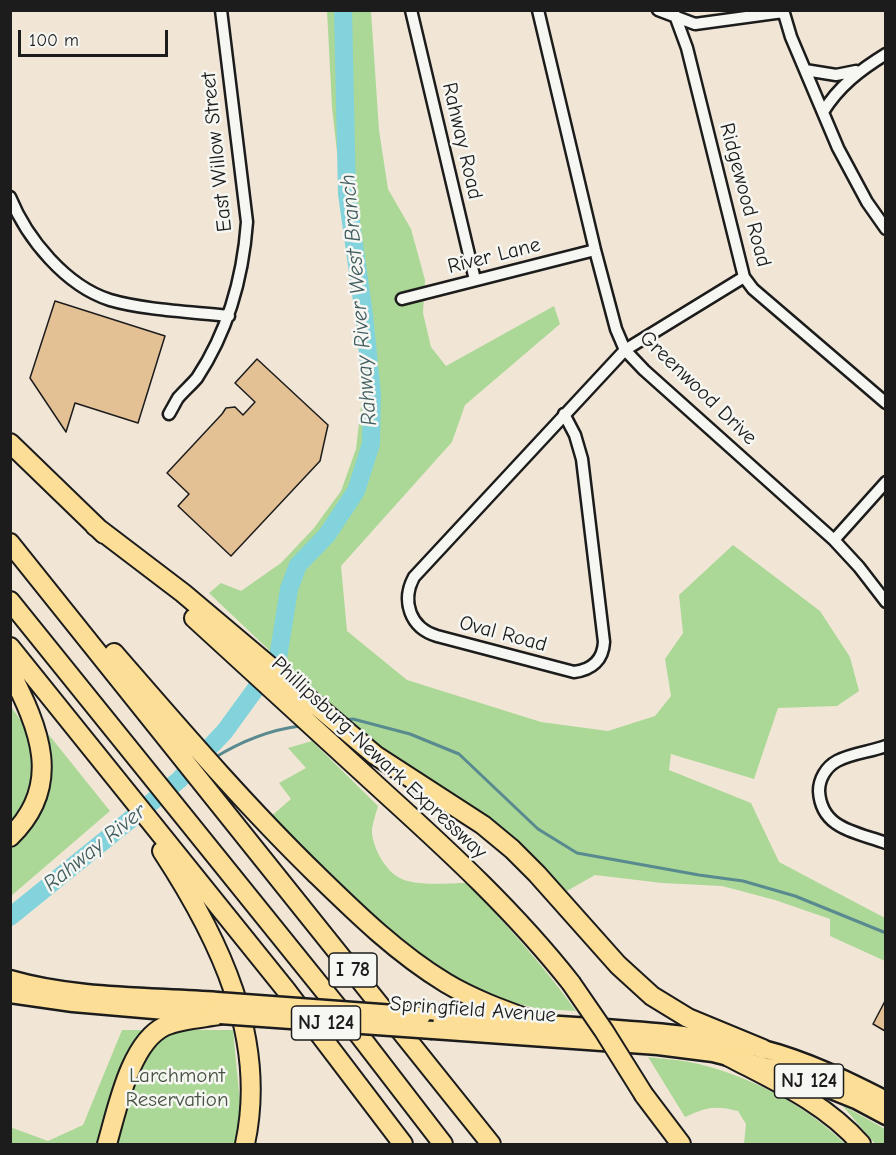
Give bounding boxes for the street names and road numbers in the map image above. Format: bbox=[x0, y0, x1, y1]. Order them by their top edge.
street label: East Willow Street bbox=[196, 71, 238, 233]
street label: Rahway Road bbox=[436, 80, 488, 202]
street label: Ridgewood Road bbox=[714, 120, 776, 270]
street label: River Lane bbox=[445, 232, 543, 280]
street label: Greenwood Drive bbox=[634, 326, 762, 450]
street label: Oval Road bbox=[456, 610, 550, 658]
street label: Phillipsburg-Newark Expressway bbox=[266, 651, 492, 865]
road number: I 78 bbox=[329, 953, 377, 987]
street label: Springfield Avenue bbox=[389, 992, 557, 1028]
road number: NJ 124 bbox=[292, 1006, 360, 1040]
road number: NJ 124 bbox=[774, 1064, 844, 1098]

